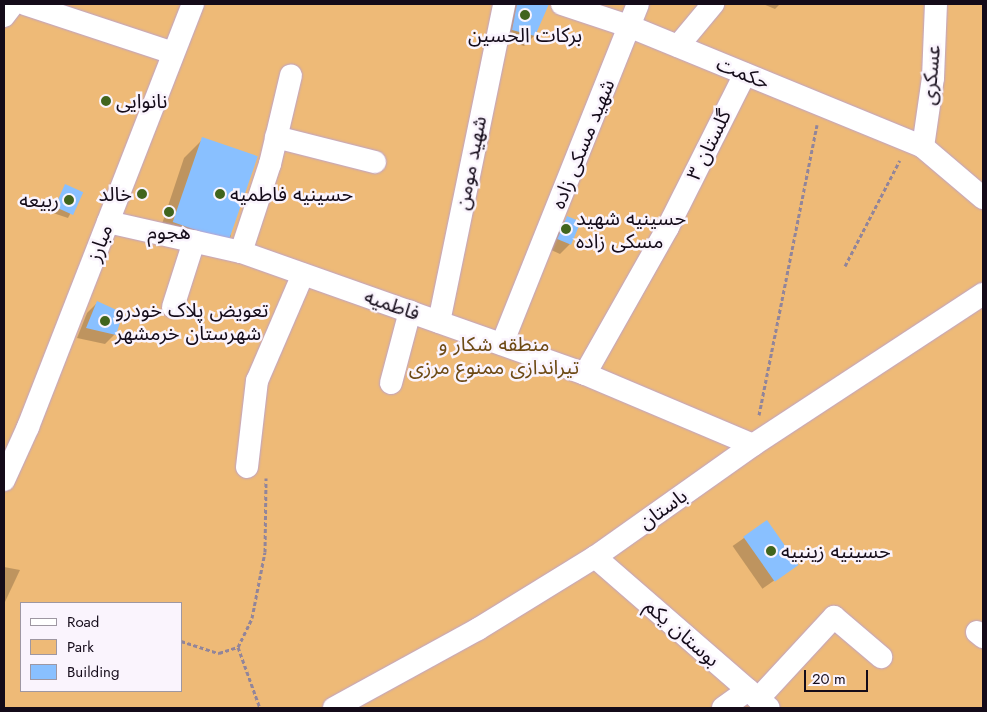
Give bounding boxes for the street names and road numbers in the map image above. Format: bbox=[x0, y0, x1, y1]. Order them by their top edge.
street label: عسکری bbox=[916, 44, 946, 106]
street label: حکمت bbox=[713, 52, 773, 94]
street label: شهید مسکی زاده bbox=[546, 76, 620, 212]
street label: گلستان ۳ bbox=[682, 106, 736, 184]
street label: شهید مومن bbox=[450, 114, 492, 212]
street label: مبارز bbox=[82, 221, 118, 265]
street label: فاطمیه bbox=[361, 284, 423, 326]
street label: باستان bbox=[634, 484, 692, 534]
street label: بوستان یکم bbox=[640, 594, 724, 672]

